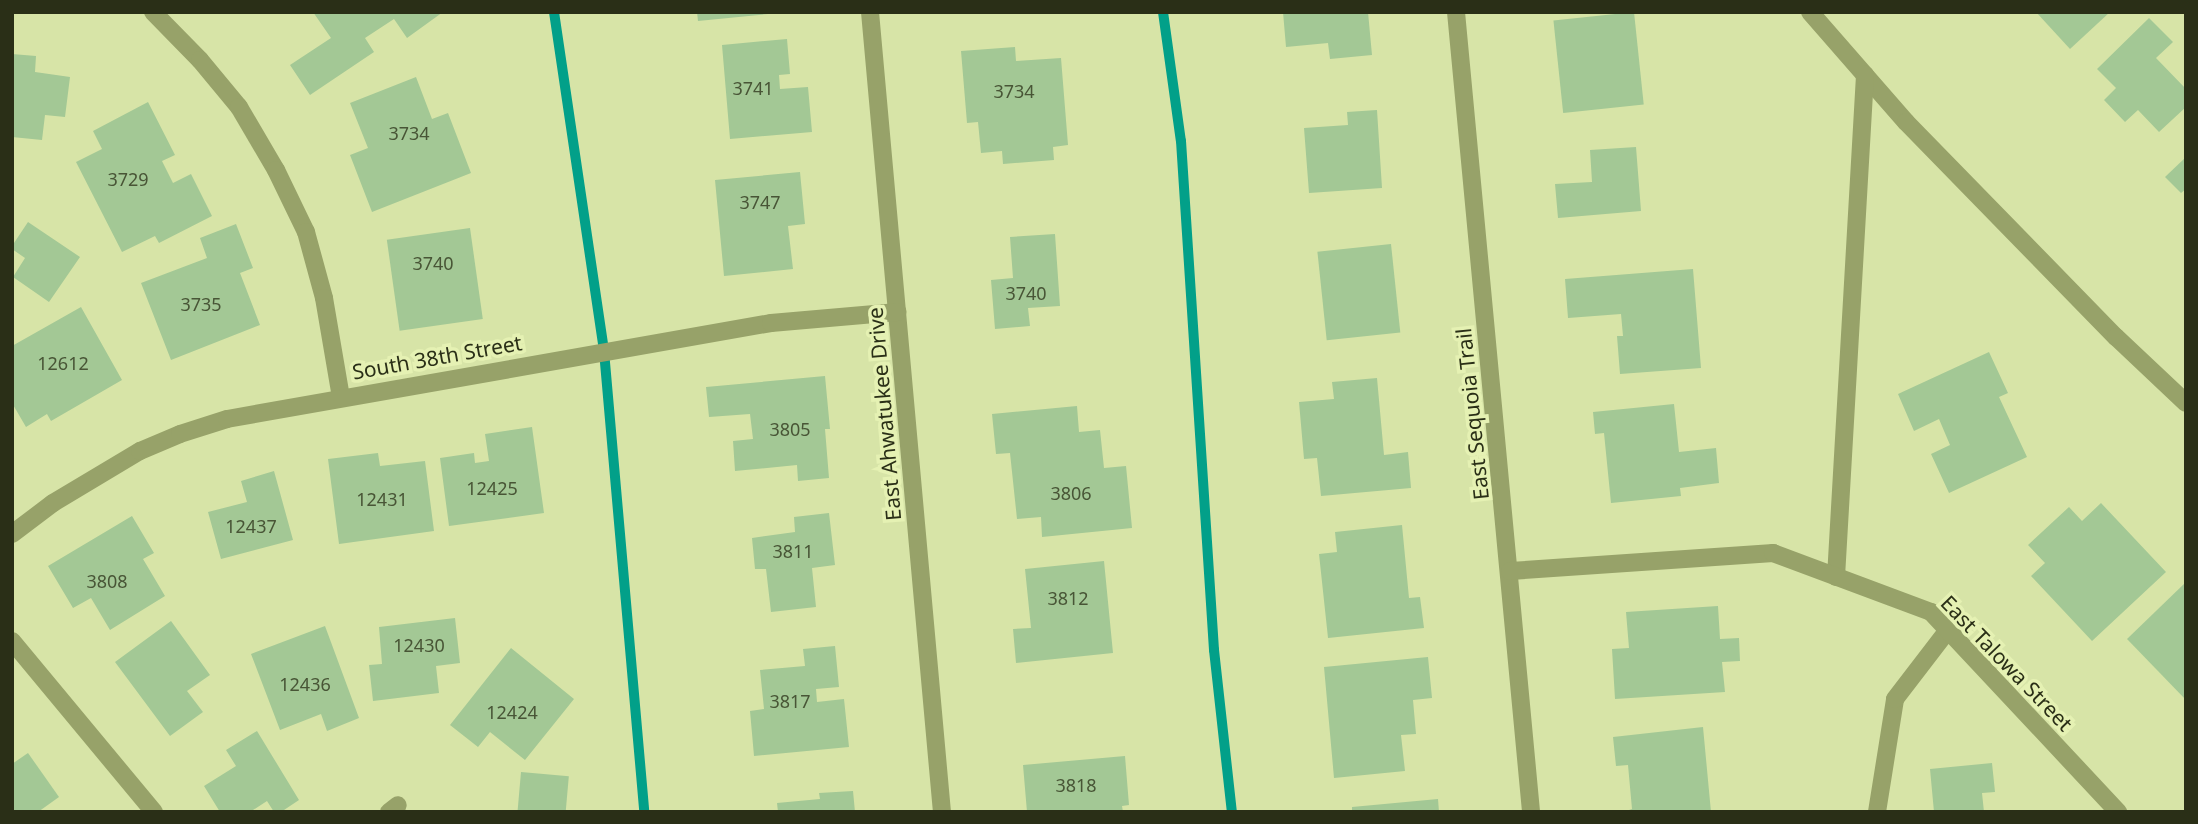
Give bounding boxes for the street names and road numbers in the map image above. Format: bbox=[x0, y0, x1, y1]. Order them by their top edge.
street label: East Ahwatukee Drive bbox=[862, 306, 906, 522]
street label: East Sequoia Trail bbox=[1450, 327, 1494, 501]
street label: South 38th Street bbox=[350, 330, 524, 384]
street label: East Talowa Street bbox=[1936, 590, 2078, 736]

